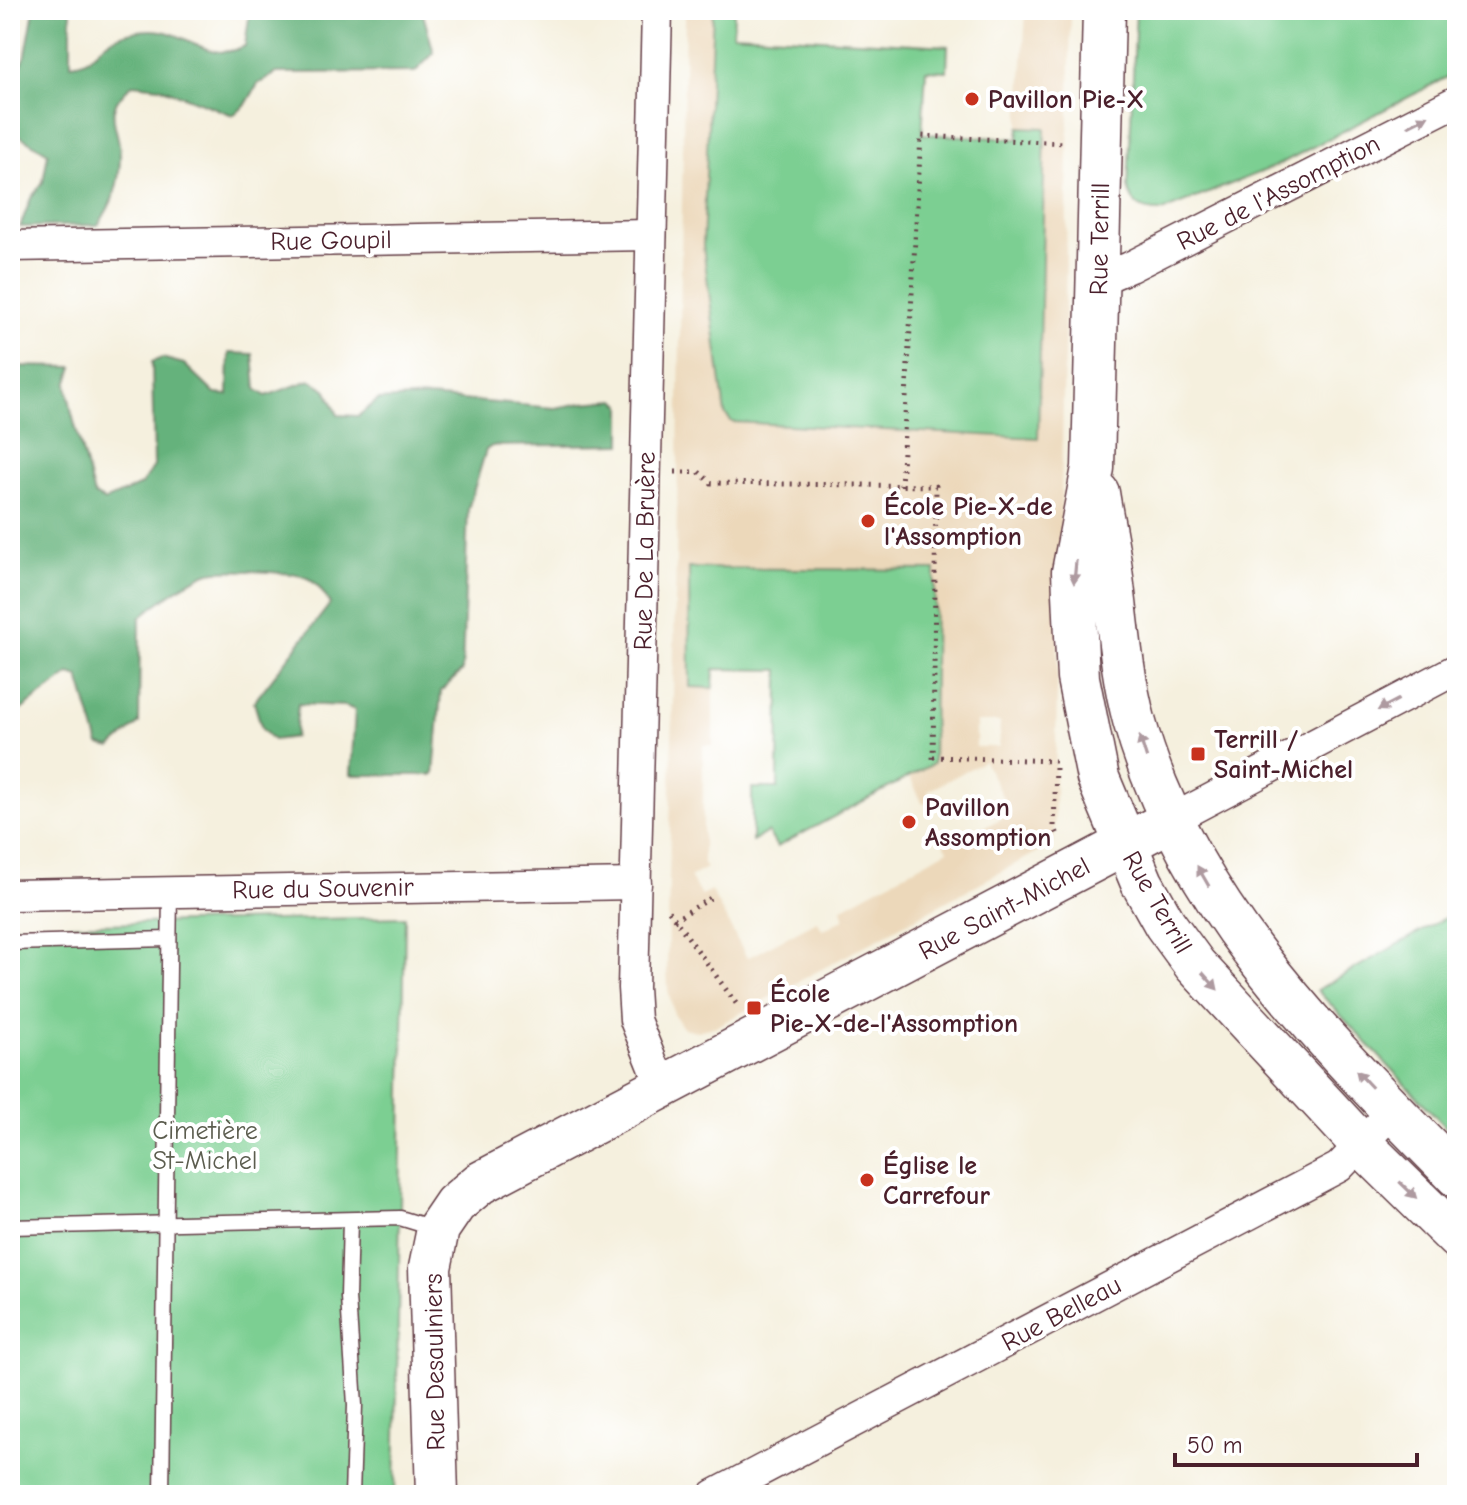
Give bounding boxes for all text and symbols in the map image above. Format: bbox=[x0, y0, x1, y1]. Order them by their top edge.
place label: Pavillon Pie-X bbox=[988, 85, 1145, 115]
marker: Pavillon Pie-X bbox=[963, 90, 981, 108]
one-way arrow bbox=[1406, 114, 1429, 127]
street label: Rue de l'Assomption bbox=[1172, 129, 1385, 257]
street label: Rue Terrill bbox=[1084, 182, 1116, 296]
street label: Rue Goupil bbox=[270, 225, 392, 257]
street label: Rue De La Bruère bbox=[628, 451, 662, 651]
place label: École Pie-X-de l'Assomption bbox=[884, 491, 1053, 552]
marker: École Pie-X-de l'Assomption bbox=[859, 512, 877, 530]
one-way arrow bbox=[1068, 560, 1081, 585]
one-way arrow bbox=[1376, 699, 1399, 712]
place label: Terrill / Saint-Michel bbox=[1214, 725, 1353, 785]
one-way arrow bbox=[1136, 735, 1149, 759]
marker: Terrill / Saint-Michel bbox=[1189, 745, 1207, 763]
place label: Pavillon Assomption bbox=[925, 793, 1051, 853]
marker: Pavillon Assomption bbox=[900, 813, 918, 831]
street label: Rue Terrill bbox=[1116, 846, 1198, 959]
street label: Rue Saint-Michel bbox=[914, 851, 1095, 967]
one-way arrow bbox=[1196, 865, 1210, 887]
street label: Rue du Souvenir bbox=[232, 872, 415, 906]
one-way arrow bbox=[1200, 972, 1218, 991]
place label: École Pie-X-de-l'Assomption bbox=[770, 978, 1018, 1039]
marker: École Pie-X-de-l'Assomption bbox=[745, 999, 763, 1017]
one-way arrow bbox=[1356, 1070, 1374, 1089]
park label: Cimetière St-Michel bbox=[152, 1116, 258, 1176]
place label: Église le Carrefour bbox=[883, 1150, 991, 1211]
marker: Église le Carrefour bbox=[858, 1171, 876, 1189]
one-way arrow bbox=[1398, 1180, 1417, 1199]
street label: Rue Belleau bbox=[997, 1270, 1126, 1358]
street label: Rue Desaulniers bbox=[418, 1273, 452, 1451]
scale bar bbox=[1175, 1417, 1417, 1467]
text: 50 m bbox=[1187, 1431, 1243, 1459]

